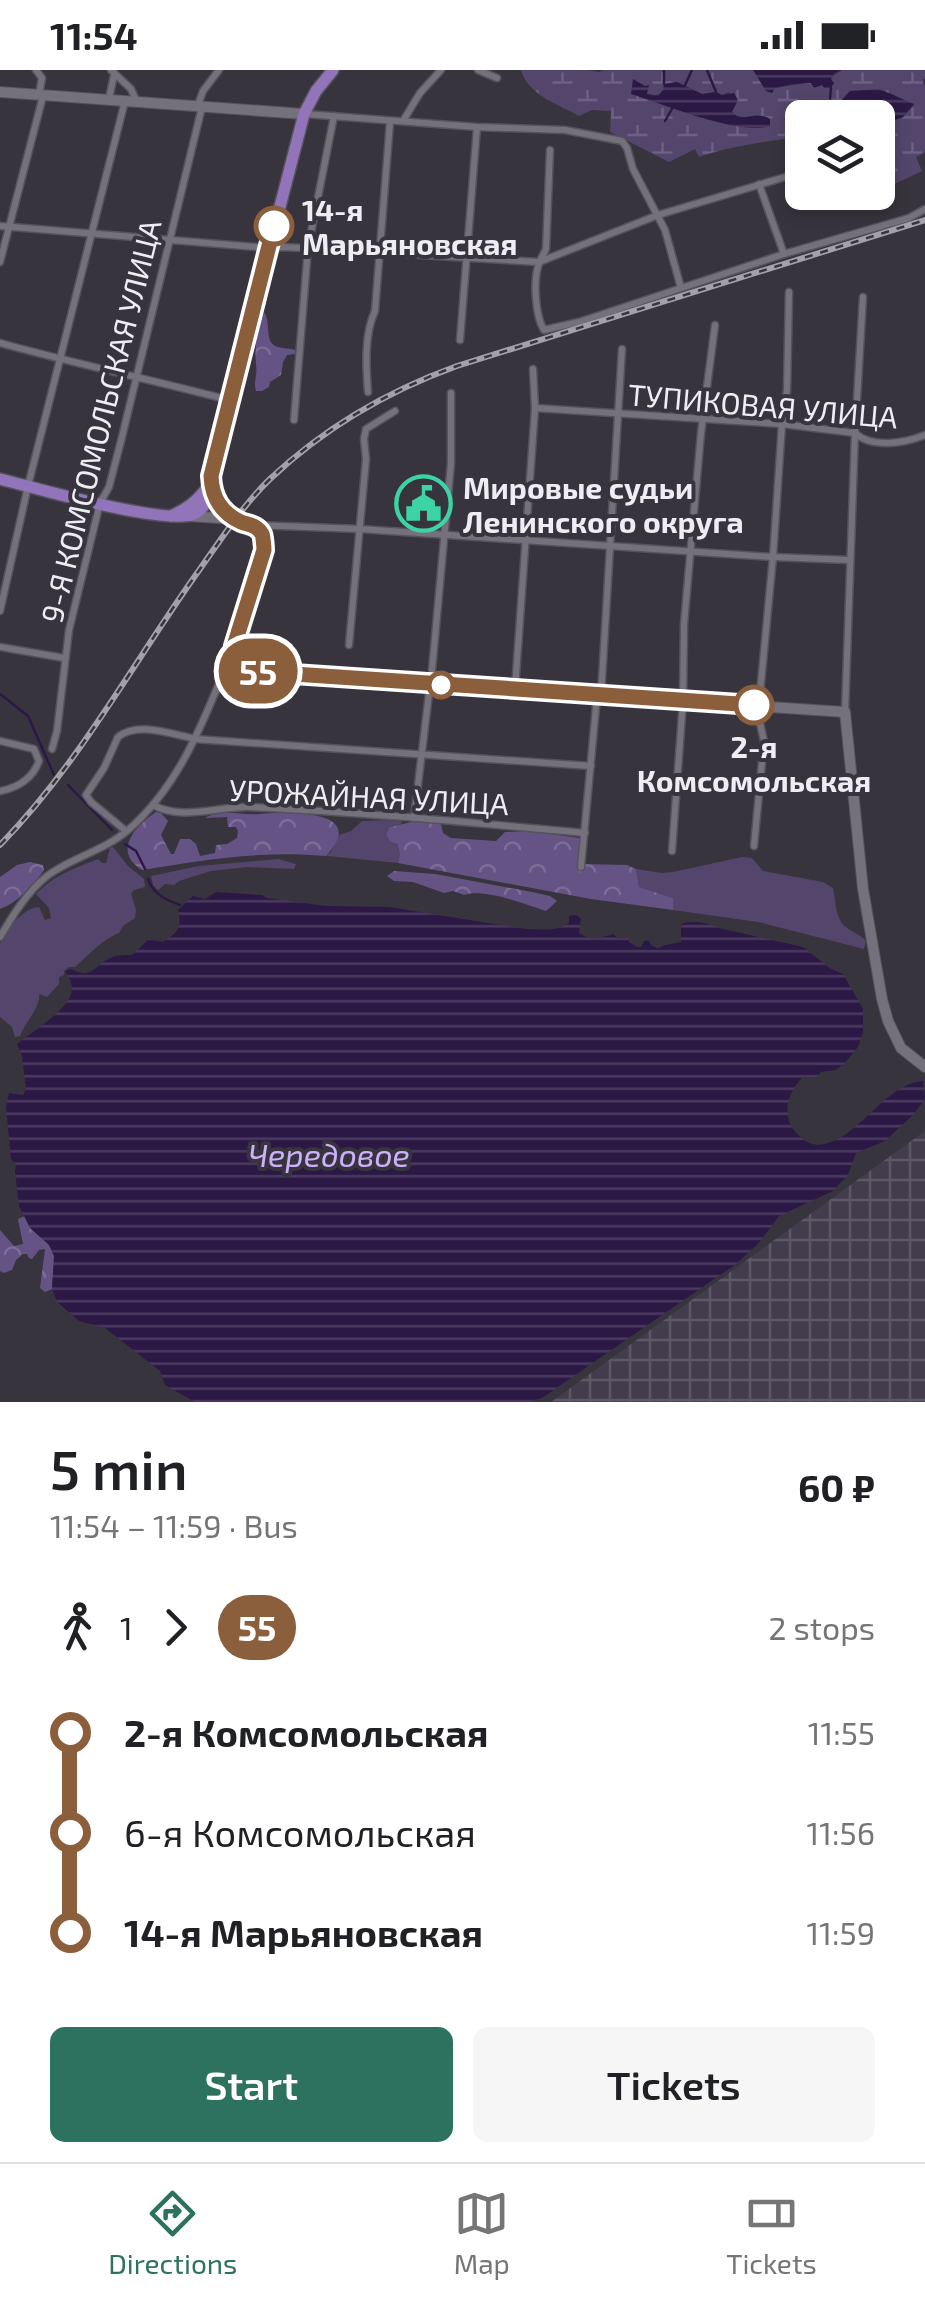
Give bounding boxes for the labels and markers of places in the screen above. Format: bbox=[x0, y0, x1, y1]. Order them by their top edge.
place label: 14-я Марьяновская bbox=[302, 191, 517, 261]
marker: 14-я Марьяновская bbox=[255, 207, 293, 245]
place label: Мировые судьи Ленинского округа bbox=[463, 469, 744, 540]
public building icon: Мировые судьи Ленинского округа bbox=[394, 474, 454, 534]
unlabelled marker bbox=[428, 672, 454, 698]
marker: 2-я Комсомольская bbox=[735, 686, 773, 724]
place label: 2-я Комсомольская bbox=[637, 728, 871, 798]

